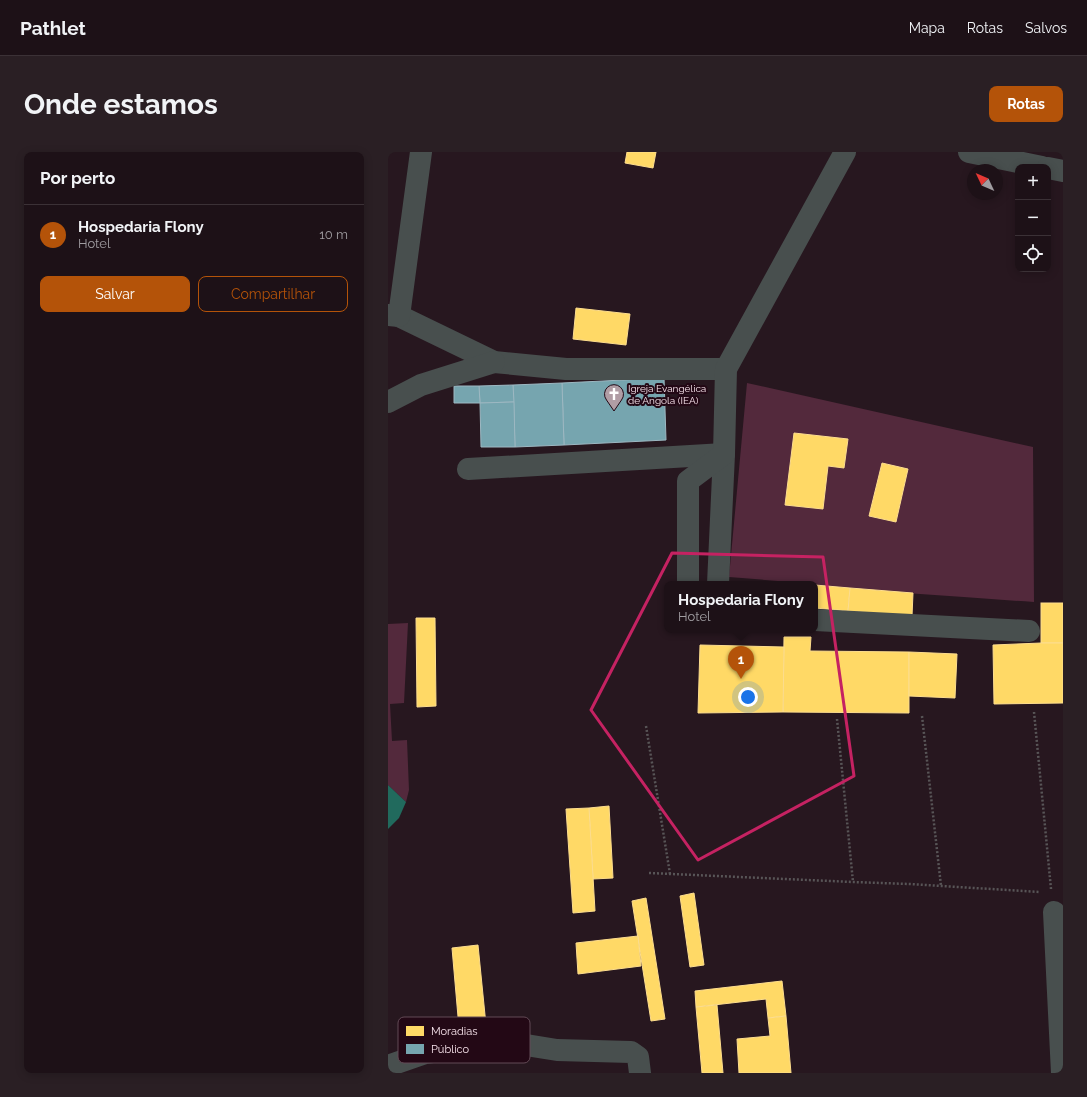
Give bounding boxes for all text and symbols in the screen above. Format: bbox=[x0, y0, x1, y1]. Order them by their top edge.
text: Pathlet bbox=[20, 17, 86, 39]
text: Mapa bbox=[909, 20, 945, 36]
text: Rotas bbox=[967, 20, 1003, 36]
text: Salvos bbox=[1025, 20, 1067, 36]
button: Rotas bbox=[989, 86, 1063, 122]
text: Onde estamos bbox=[24, 88, 218, 121]
north arrow bbox=[967, 164, 1003, 200]
map controls bbox=[1015, 164, 1051, 272]
button: + bbox=[1015, 164, 1051, 200]
text: Por perto bbox=[40, 168, 115, 188]
button: − bbox=[1015, 200, 1051, 236]
text: Hospedaria Flony bbox=[78, 218, 204, 236]
text: 1 bbox=[50, 227, 56, 242]
text: 10 m bbox=[319, 227, 348, 242]
text: Hotel bbox=[78, 236, 111, 251]
button: locate bbox=[1015, 236, 1051, 272]
button: Salvar bbox=[40, 276, 190, 312]
button: Compartilhar bbox=[198, 276, 348, 312]
church icon: Igreja Evangélica de Angola (IEA) bbox=[603, 383, 625, 411]
place label: Igreja Evangélica de Angola (IEA) bbox=[628, 383, 706, 406]
popup bbox=[664, 581, 818, 633]
text: Hospedaria Flony bbox=[678, 591, 804, 609]
text: Hotel bbox=[678, 609, 711, 624]
pin: 1 bbox=[728, 646, 754, 679]
your location bbox=[738, 687, 758, 707]
legend bbox=[398, 1017, 530, 1063]
text: Moradias bbox=[431, 1025, 477, 1038]
text: Público bbox=[431, 1043, 470, 1056]

